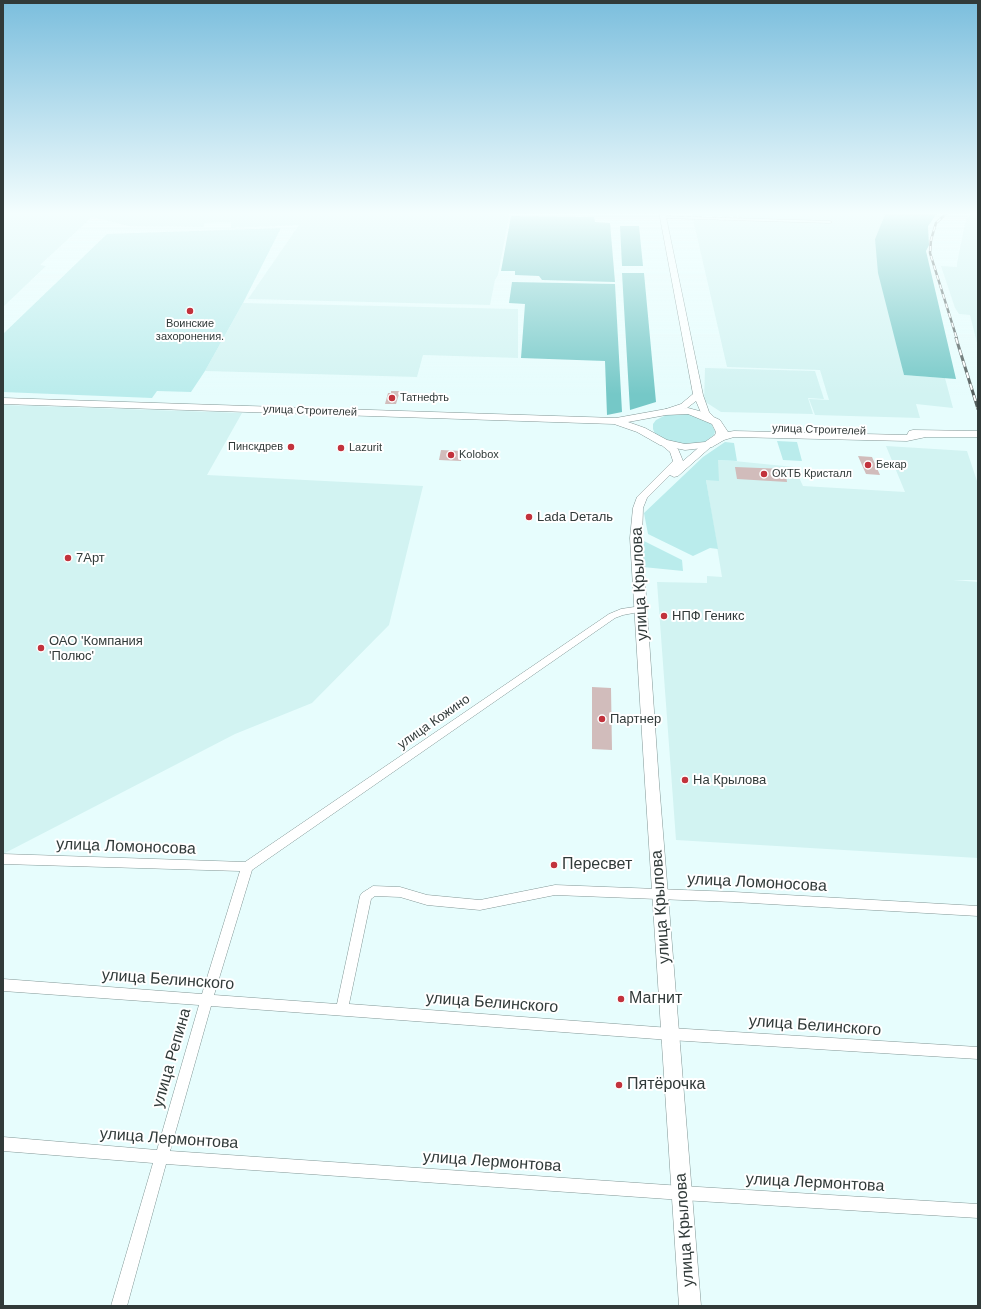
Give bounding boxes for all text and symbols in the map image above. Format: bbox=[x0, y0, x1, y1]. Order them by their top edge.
marker: Воинские захоронения. bbox=[185, 306, 195, 316]
place label: Воинские захоронения. bbox=[156, 317, 224, 343]
place label: Татнефть bbox=[400, 391, 449, 405]
marker: Татнефть bbox=[387, 393, 397, 403]
street label: улица Строителей bbox=[263, 403, 357, 419]
street label: улица Строителей bbox=[772, 422, 866, 438]
place label: Пинскдрев bbox=[228, 440, 283, 454]
place label: Lazurit bbox=[349, 441, 382, 455]
marker: Пинскдрев bbox=[286, 442, 296, 452]
marker: Lazurit bbox=[336, 443, 346, 453]
place label: Kolobox bbox=[459, 448, 499, 462]
marker: Kolobox bbox=[446, 450, 456, 460]
place label: Бекар bbox=[876, 458, 907, 472]
marker: Бекар bbox=[863, 460, 873, 470]
place label: ОКТБ Кристалл bbox=[772, 467, 852, 481]
marker: ОКТБ Кристалл bbox=[759, 469, 769, 479]
place label: Lada Dеталь bbox=[537, 509, 613, 525]
marker: Lada Dеталь bbox=[524, 512, 534, 522]
street label: улица Крылова bbox=[627, 527, 653, 641]
place label: 7Арт bbox=[76, 550, 105, 566]
marker: 7Арт bbox=[63, 553, 73, 563]
place label: НПФ Геникс bbox=[672, 608, 744, 624]
marker: НПФ Геникс bbox=[659, 611, 669, 621]
place label: ОАО 'Компания 'Полюс' bbox=[49, 633, 143, 664]
marker: ОАО 'Компания 'Полюс' bbox=[36, 643, 46, 653]
street label: улица Кожино bbox=[395, 691, 473, 753]
place label: Партнер bbox=[610, 711, 661, 727]
marker: Партнер bbox=[597, 714, 607, 724]
place label: На Крылова bbox=[693, 772, 766, 788]
marker: На Крылова bbox=[680, 775, 690, 785]
street label: улица Ломоносова bbox=[56, 835, 196, 859]
street label: улица Крылова bbox=[647, 850, 675, 964]
place label: Пересвет bbox=[562, 855, 632, 875]
marker: Пересвет bbox=[549, 860, 559, 870]
street label: улица Ломоносова bbox=[687, 870, 827, 896]
street label: улица Белинского bbox=[101, 966, 235, 994]
street label: улица Белинского bbox=[425, 989, 559, 1017]
place label: Магнит bbox=[629, 989, 682, 1009]
marker: Магнит bbox=[616, 994, 626, 1004]
street label: улица Репина bbox=[149, 1006, 195, 1110]
street label: улица Белинского bbox=[748, 1012, 882, 1040]
place label: Пятёрочка bbox=[627, 1075, 705, 1095]
marker: Пятёрочка bbox=[614, 1080, 624, 1090]
street label: улица Лермонтова bbox=[99, 1125, 239, 1153]
street label: улица Лермонтова bbox=[422, 1148, 562, 1176]
street label: улица Лермонтова bbox=[745, 1170, 885, 1196]
street label: улица Крылова bbox=[671, 1173, 699, 1287]

